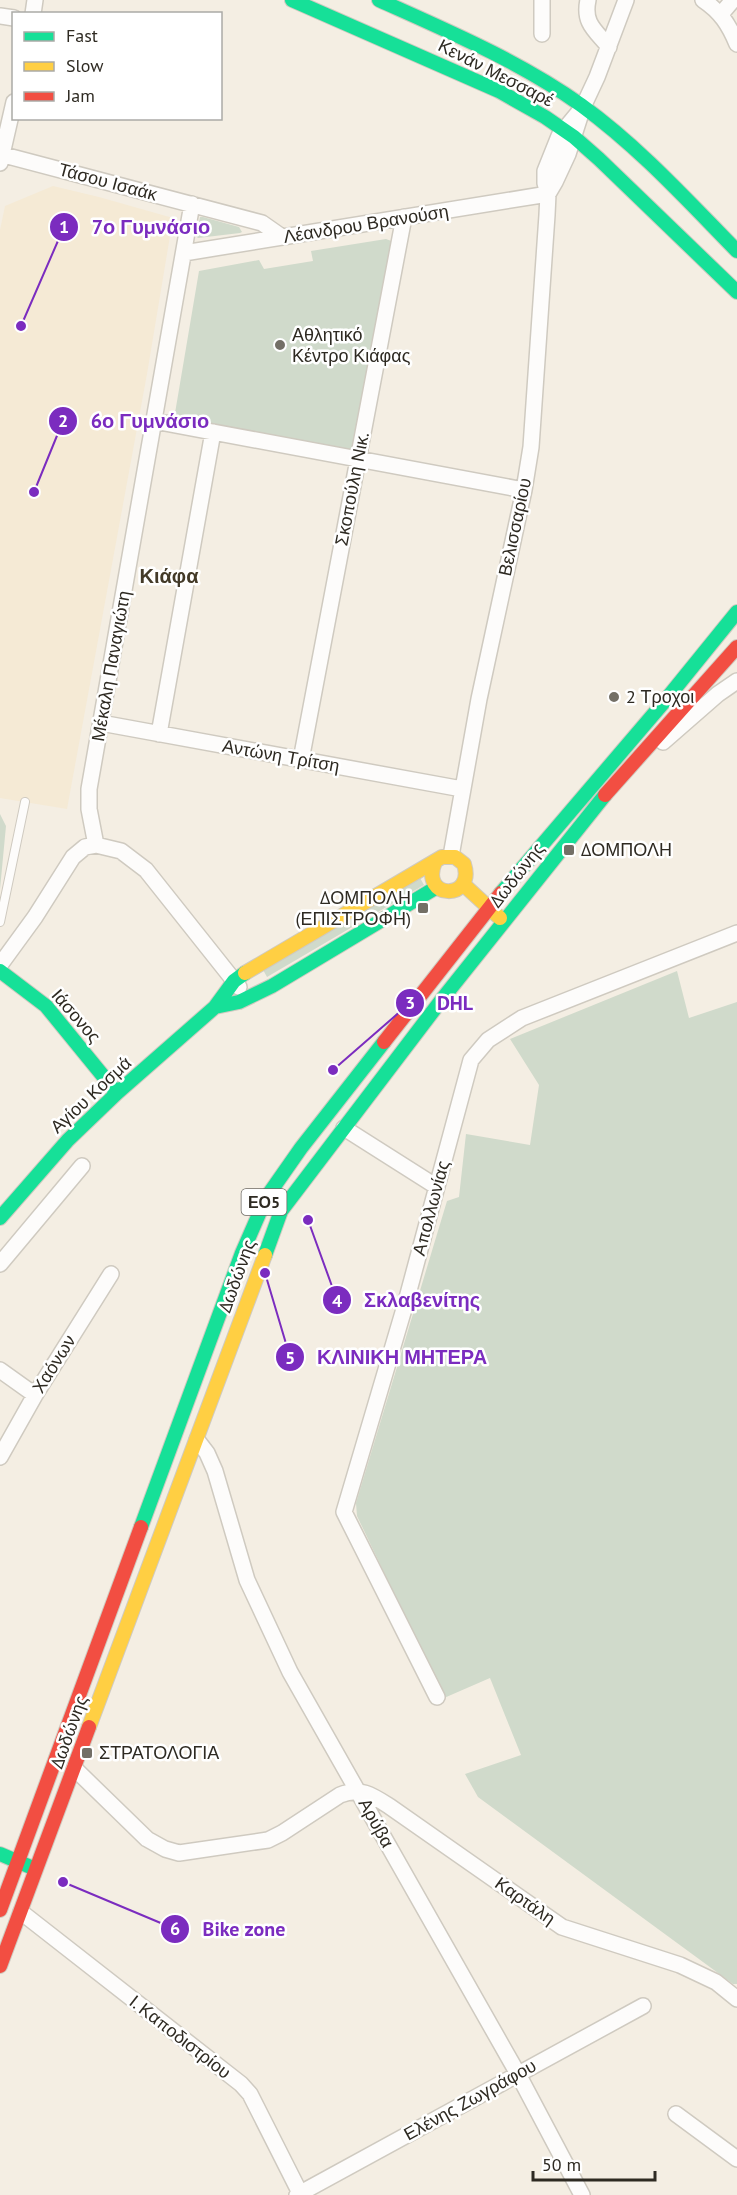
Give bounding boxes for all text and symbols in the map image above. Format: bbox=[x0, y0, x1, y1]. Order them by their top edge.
legend bbox=[12, 12, 222, 120]
text: Fast bbox=[66, 24, 98, 47]
street label: Κενάν Μεσσαρέ bbox=[434, 33, 558, 112]
text: Slow bbox=[66, 54, 104, 77]
text: Jam bbox=[65, 84, 95, 107]
street label: Τάσου Ισαάκ bbox=[56, 157, 161, 206]
street label: Λέανδρου Βρανούση bbox=[282, 199, 450, 248]
callout: 7ο Γυμνάσιο bbox=[49, 208, 222, 246]
text: 7ο Γυμνάσιο bbox=[92, 214, 210, 240]
text: 1 bbox=[59, 215, 69, 238]
place label: Αθλητικό Κέντρο Κιάφας bbox=[292, 323, 411, 367]
marker: Αθλητικό Κέντρο Κιάφας bbox=[273, 338, 287, 352]
callout: 6ο Γυμνάσιο bbox=[48, 402, 221, 440]
text: 6ο Γυμνάσιο bbox=[91, 408, 209, 434]
text: 2 bbox=[58, 409, 68, 432]
street label: Σκοπούλη Νικ. bbox=[329, 430, 374, 548]
street label: Βελισσαρίου bbox=[493, 476, 536, 578]
district label: Κιάφα bbox=[140, 563, 199, 589]
street label: Μέκαλη Παναγιώτη bbox=[86, 589, 135, 743]
place label: 2 Τροχοι bbox=[626, 685, 694, 708]
marker: 2 Τροχοι bbox=[607, 690, 621, 704]
street label: Αντώνη Τρίτση bbox=[221, 734, 341, 777]
street label: Δωδώνης bbox=[484, 837, 549, 912]
place label: ΔΟΜΠΟΛΗ bbox=[581, 838, 672, 861]
marker: ΔΟΜΠΟΛΗ bbox=[562, 843, 576, 857]
place label: ΔΟΜΠΟΛΗ (ΕΠΙΣΤΡΟΦΗ) bbox=[295, 886, 411, 930]
marker: ΔΟΜΠΟΛΗ (ΕΠΙΣΤΡΟΦΗ) bbox=[416, 901, 430, 915]
street label: Ιάσονος bbox=[47, 984, 106, 1048]
callout: DHL bbox=[395, 984, 485, 1022]
text: DHL bbox=[437, 990, 474, 1016]
text: 3 bbox=[405, 991, 415, 1014]
street label: Αγίου Κοσμά bbox=[45, 1051, 136, 1138]
street label: Απολλωνίας bbox=[407, 1158, 454, 1258]
road number: ΕΟ5 bbox=[242, 1189, 286, 1215]
street label: Δωδώνης bbox=[213, 1236, 260, 1315]
callout: Σκλαβενίτης bbox=[322, 1281, 492, 1319]
text: Σκλαβενίτης bbox=[364, 1287, 480, 1313]
text: 4 bbox=[332, 1289, 342, 1312]
street label: Χαόνων bbox=[27, 1330, 80, 1397]
callout: ΚΛΙΝΙΚΗ ΜΗΤΕΡΑ bbox=[275, 1338, 499, 1376]
text: ΚΛΙΝΙΚΗ ΜΗΤΕΡΑ bbox=[317, 1344, 487, 1370]
text: 5 bbox=[285, 1346, 295, 1369]
street label: Δωδώνης bbox=[45, 1692, 92, 1771]
place label: ΣΤΡΑΤΟΛΟΓΙΑ bbox=[99, 1741, 219, 1764]
marker: ΣΤΡΑΤΟΛΟΓΙΑ bbox=[80, 1746, 94, 1760]
street label: Αρύβα bbox=[354, 1794, 399, 1851]
street label: Καρτάλη bbox=[491, 1872, 560, 1930]
callout: Bike zone bbox=[160, 1910, 297, 1948]
text: Bike zone bbox=[203, 1916, 285, 1942]
text: 6 bbox=[170, 1917, 180, 1940]
street label: Ι. Καποδιστρίου bbox=[125, 1990, 236, 2083]
street label: Ελένης Ζωγράφου bbox=[400, 2054, 540, 2145]
scale bar bbox=[533, 2144, 654, 2182]
text: 50 m bbox=[542, 2153, 581, 2176]

